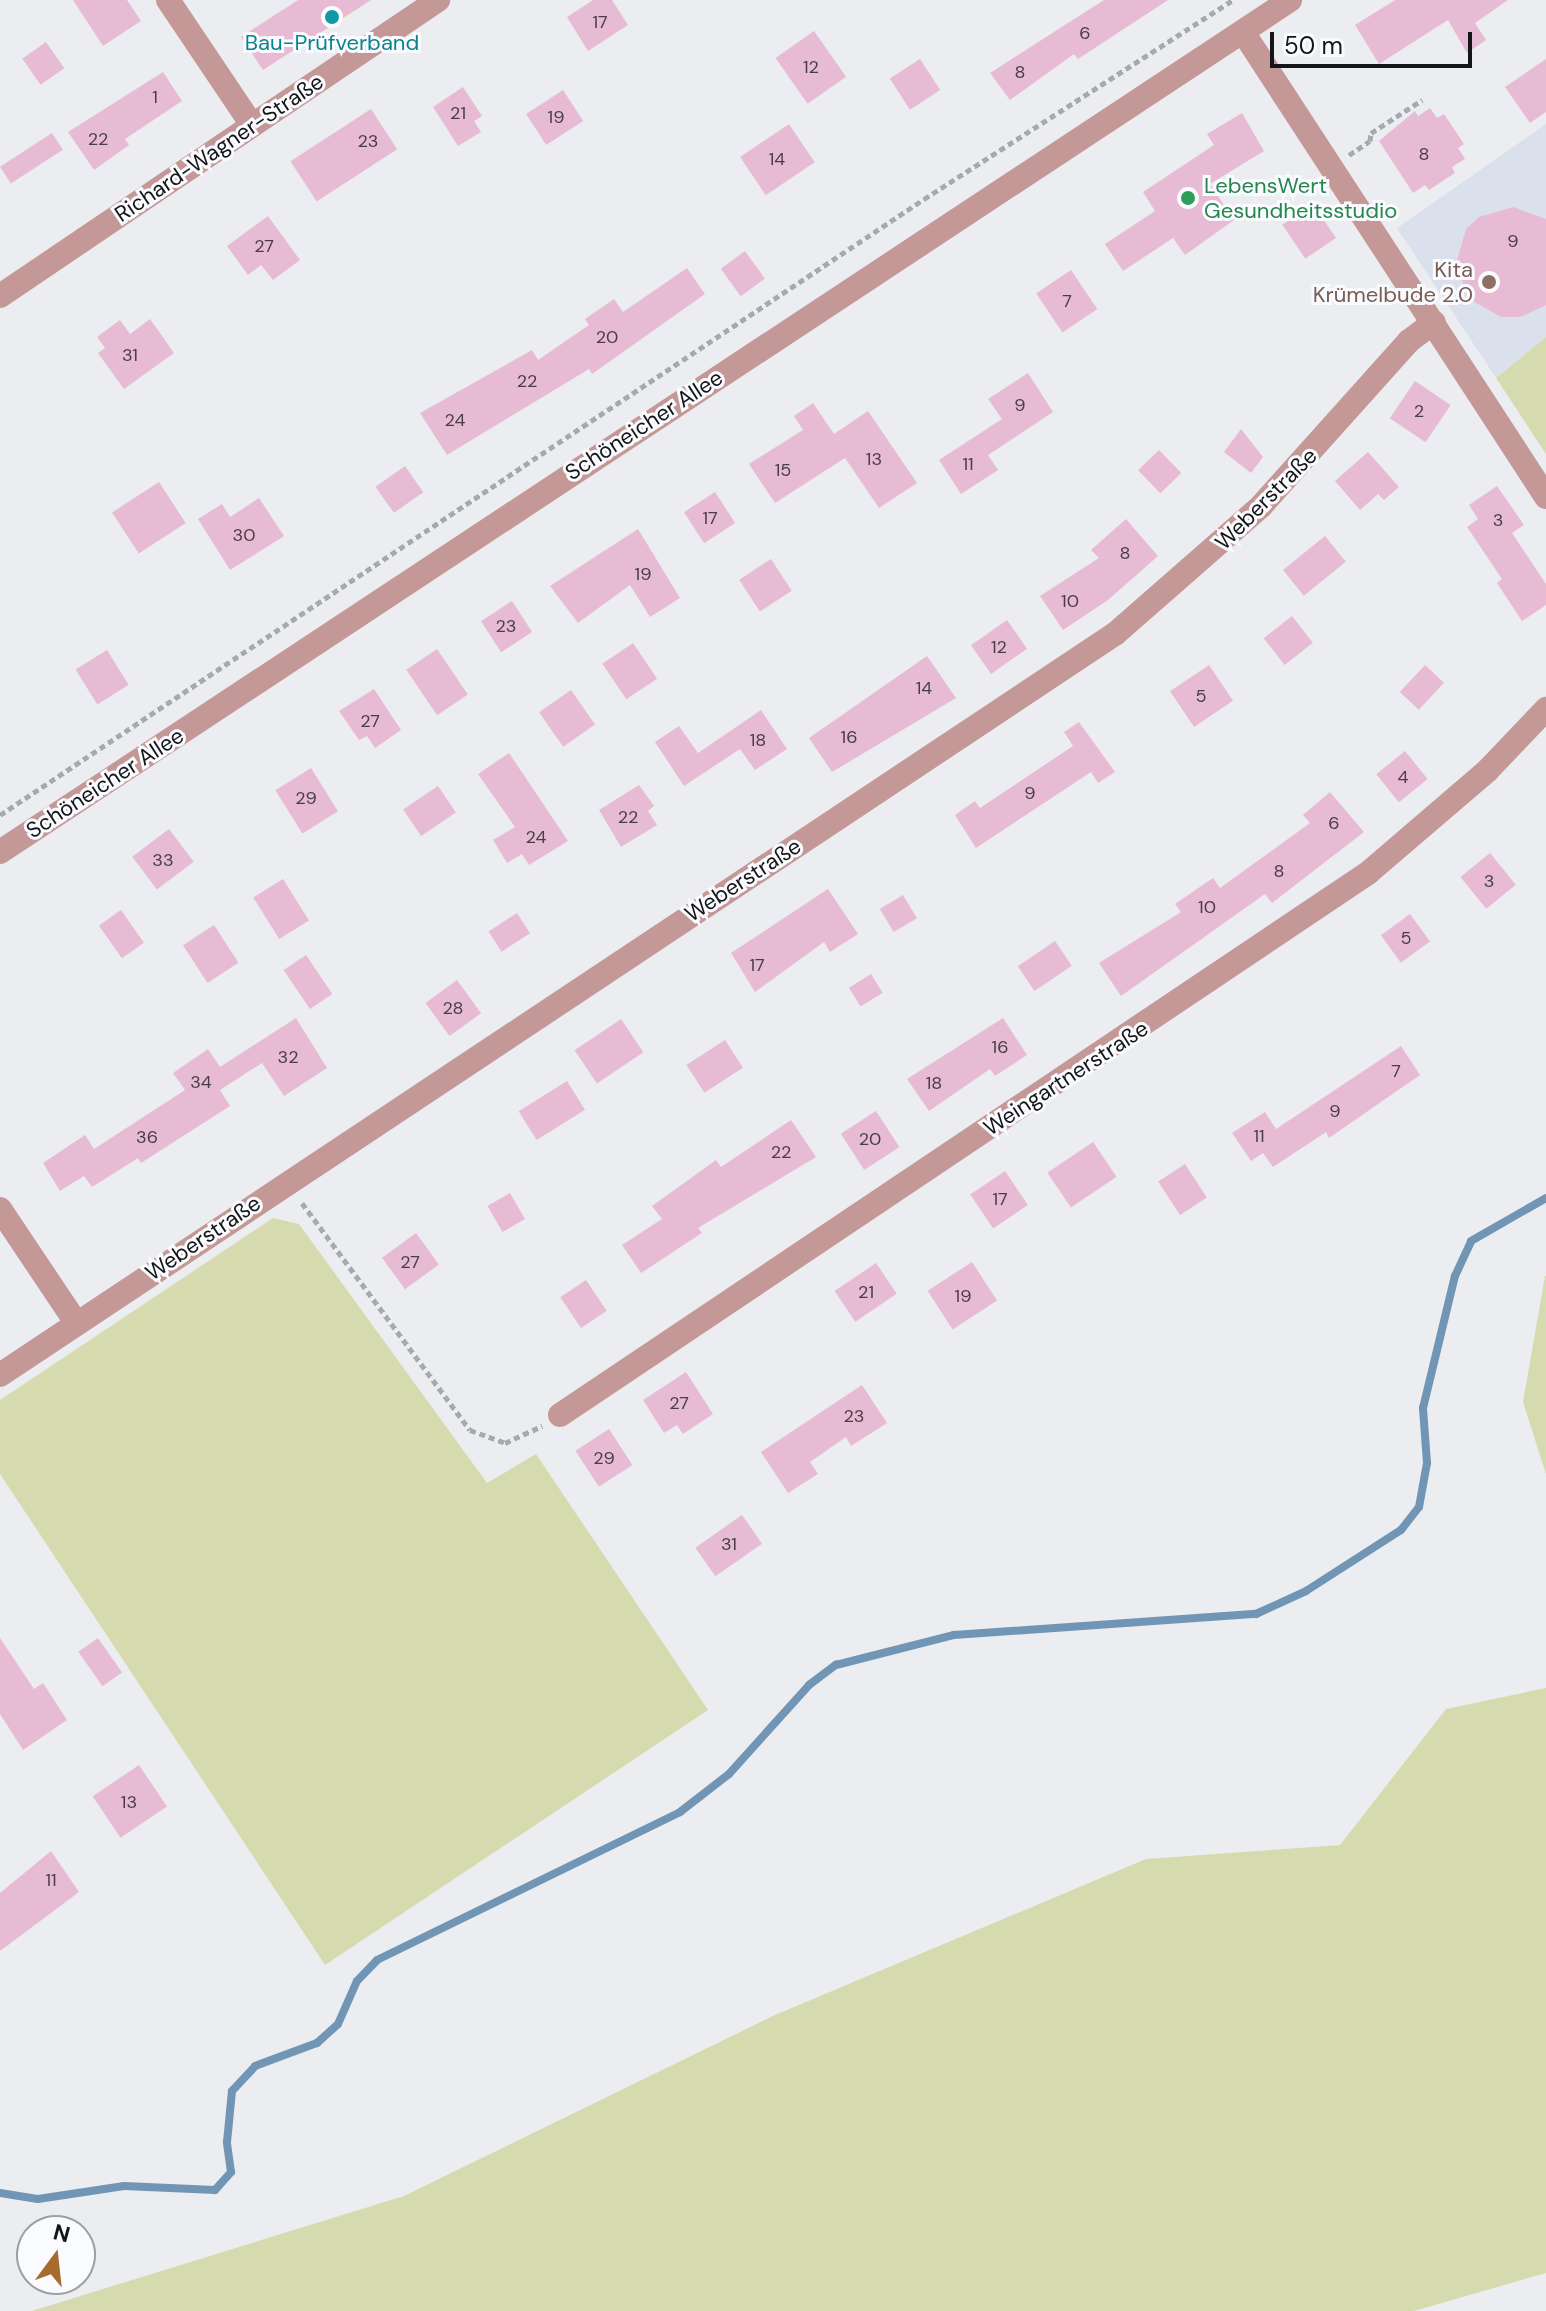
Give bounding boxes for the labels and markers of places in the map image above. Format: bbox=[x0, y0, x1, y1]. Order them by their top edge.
marker: Bau-Prüfverband bbox=[323, 8, 341, 26]
place label: Bau-Prüfverband bbox=[245, 30, 419, 56]
place label: LebensWert Gesundheitsstudio bbox=[1204, 172, 1397, 224]
marker: LebensWert Gesundheitsstudio bbox=[1179, 189, 1197, 207]
place label: Kita Krümelbude 2.0 bbox=[1313, 256, 1473, 308]
marker: Kita Krümelbude 2.0 bbox=[1480, 273, 1498, 291]

